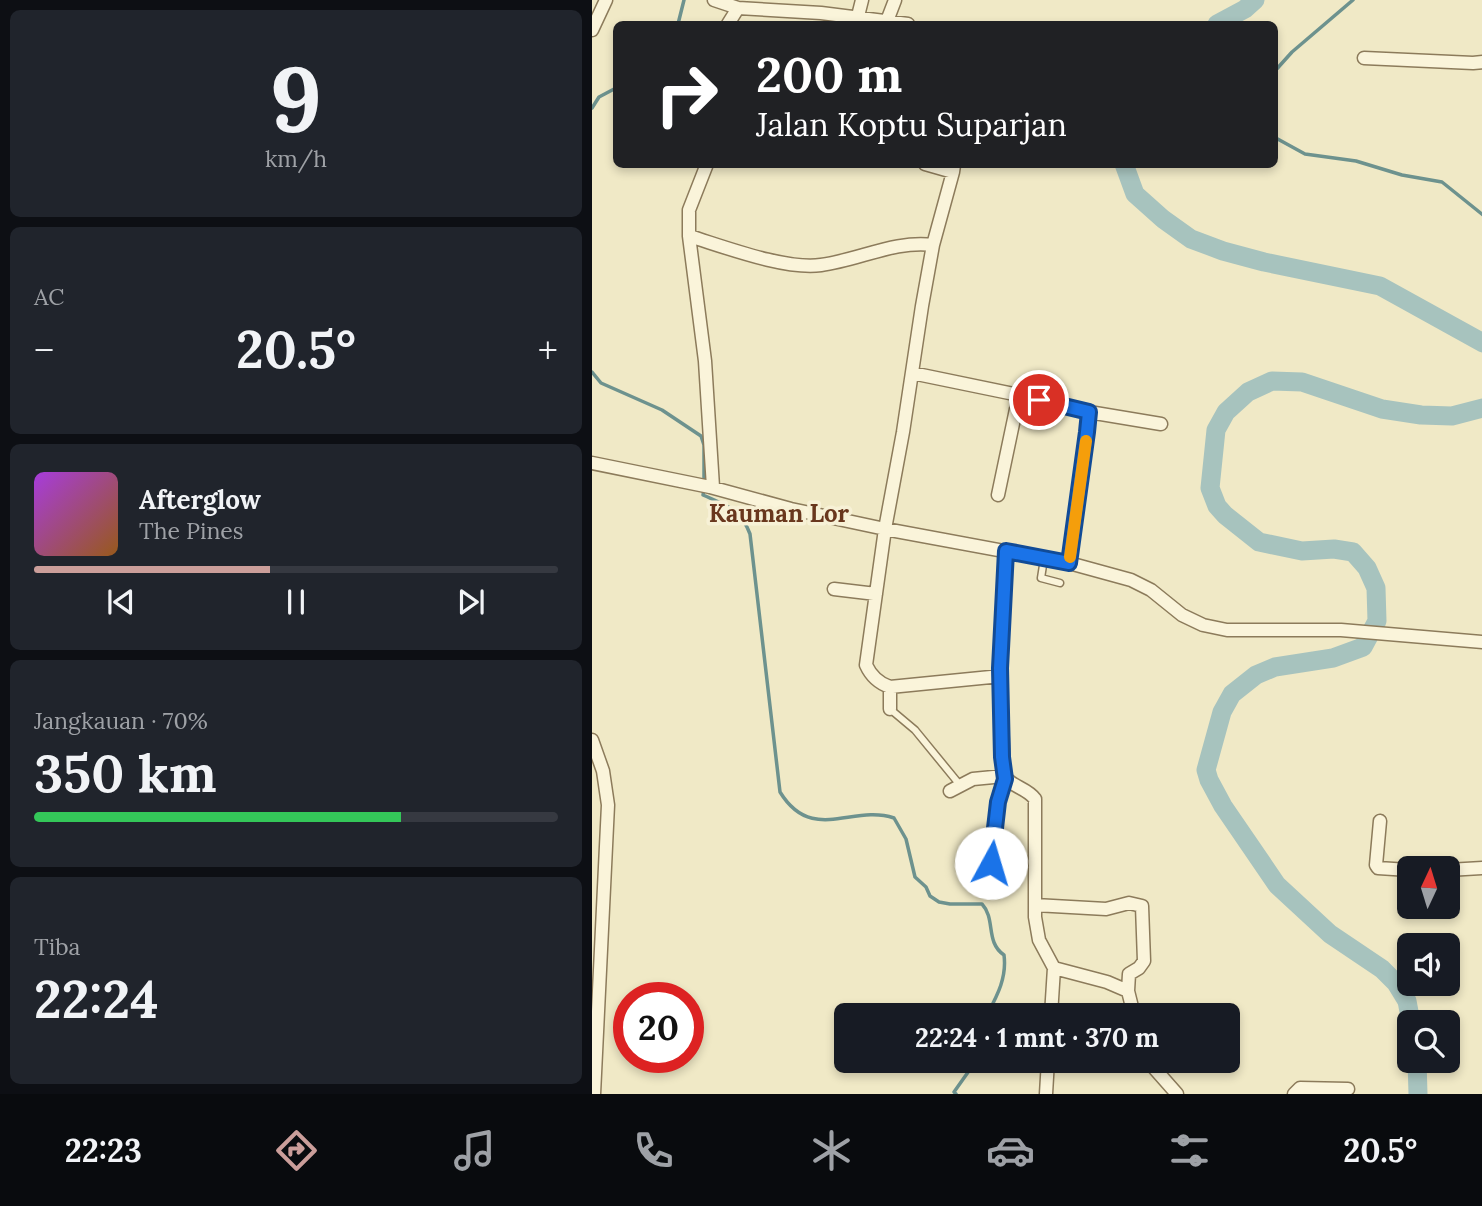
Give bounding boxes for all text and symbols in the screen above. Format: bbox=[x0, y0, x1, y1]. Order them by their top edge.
text: 9 bbox=[270, 40, 322, 157]
text: 200 m bbox=[756, 43, 902, 105]
icon: right bbox=[641, 49, 732, 140]
text: Jalan Koptu Suparjan bbox=[756, 104, 1067, 145]
text: km/h bbox=[265, 144, 327, 173]
text: AC bbox=[34, 282, 64, 311]
text: 20.5° bbox=[236, 316, 356, 382]
text: − bbox=[34, 326, 54, 374]
text: + bbox=[538, 326, 558, 374]
pin bbox=[1009, 370, 1069, 430]
icon: arrive bbox=[1020, 381, 1058, 419]
text: Afterglow bbox=[139, 483, 261, 516]
district label: Kauman Lor bbox=[709, 498, 850, 529]
text: The Pines bbox=[139, 516, 244, 545]
icon: previous bbox=[102, 583, 140, 621]
icon: pause bbox=[277, 583, 315, 621]
icon: next bbox=[452, 583, 490, 621]
text: Jangkauan · 70% bbox=[34, 706, 208, 735]
text: 350 km bbox=[34, 740, 217, 806]
position arrow bbox=[954, 826, 1028, 900]
north arrow bbox=[1397, 856, 1460, 919]
map controls bbox=[1397, 856, 1460, 1073]
text: Tiba bbox=[34, 932, 80, 961]
button: sound bbox=[1397, 933, 1460, 996]
text: 22:24 bbox=[34, 966, 159, 1032]
speed limit sign: 20 bbox=[613, 982, 704, 1073]
button: search bbox=[1397, 1010, 1460, 1073]
text: 22:24 · 1 mnt · 370 m bbox=[915, 1021, 1159, 1054]
icon: directions bbox=[272, 1126, 321, 1175]
icon: music bbox=[450, 1126, 499, 1175]
icon: phone bbox=[629, 1126, 678, 1175]
icon: climate bbox=[807, 1126, 856, 1175]
icon: car bbox=[986, 1126, 1035, 1175]
icon: filters bbox=[1165, 1126, 1214, 1175]
text: 22:23 bbox=[65, 1130, 142, 1171]
text: 20.5° bbox=[1343, 1130, 1417, 1171]

